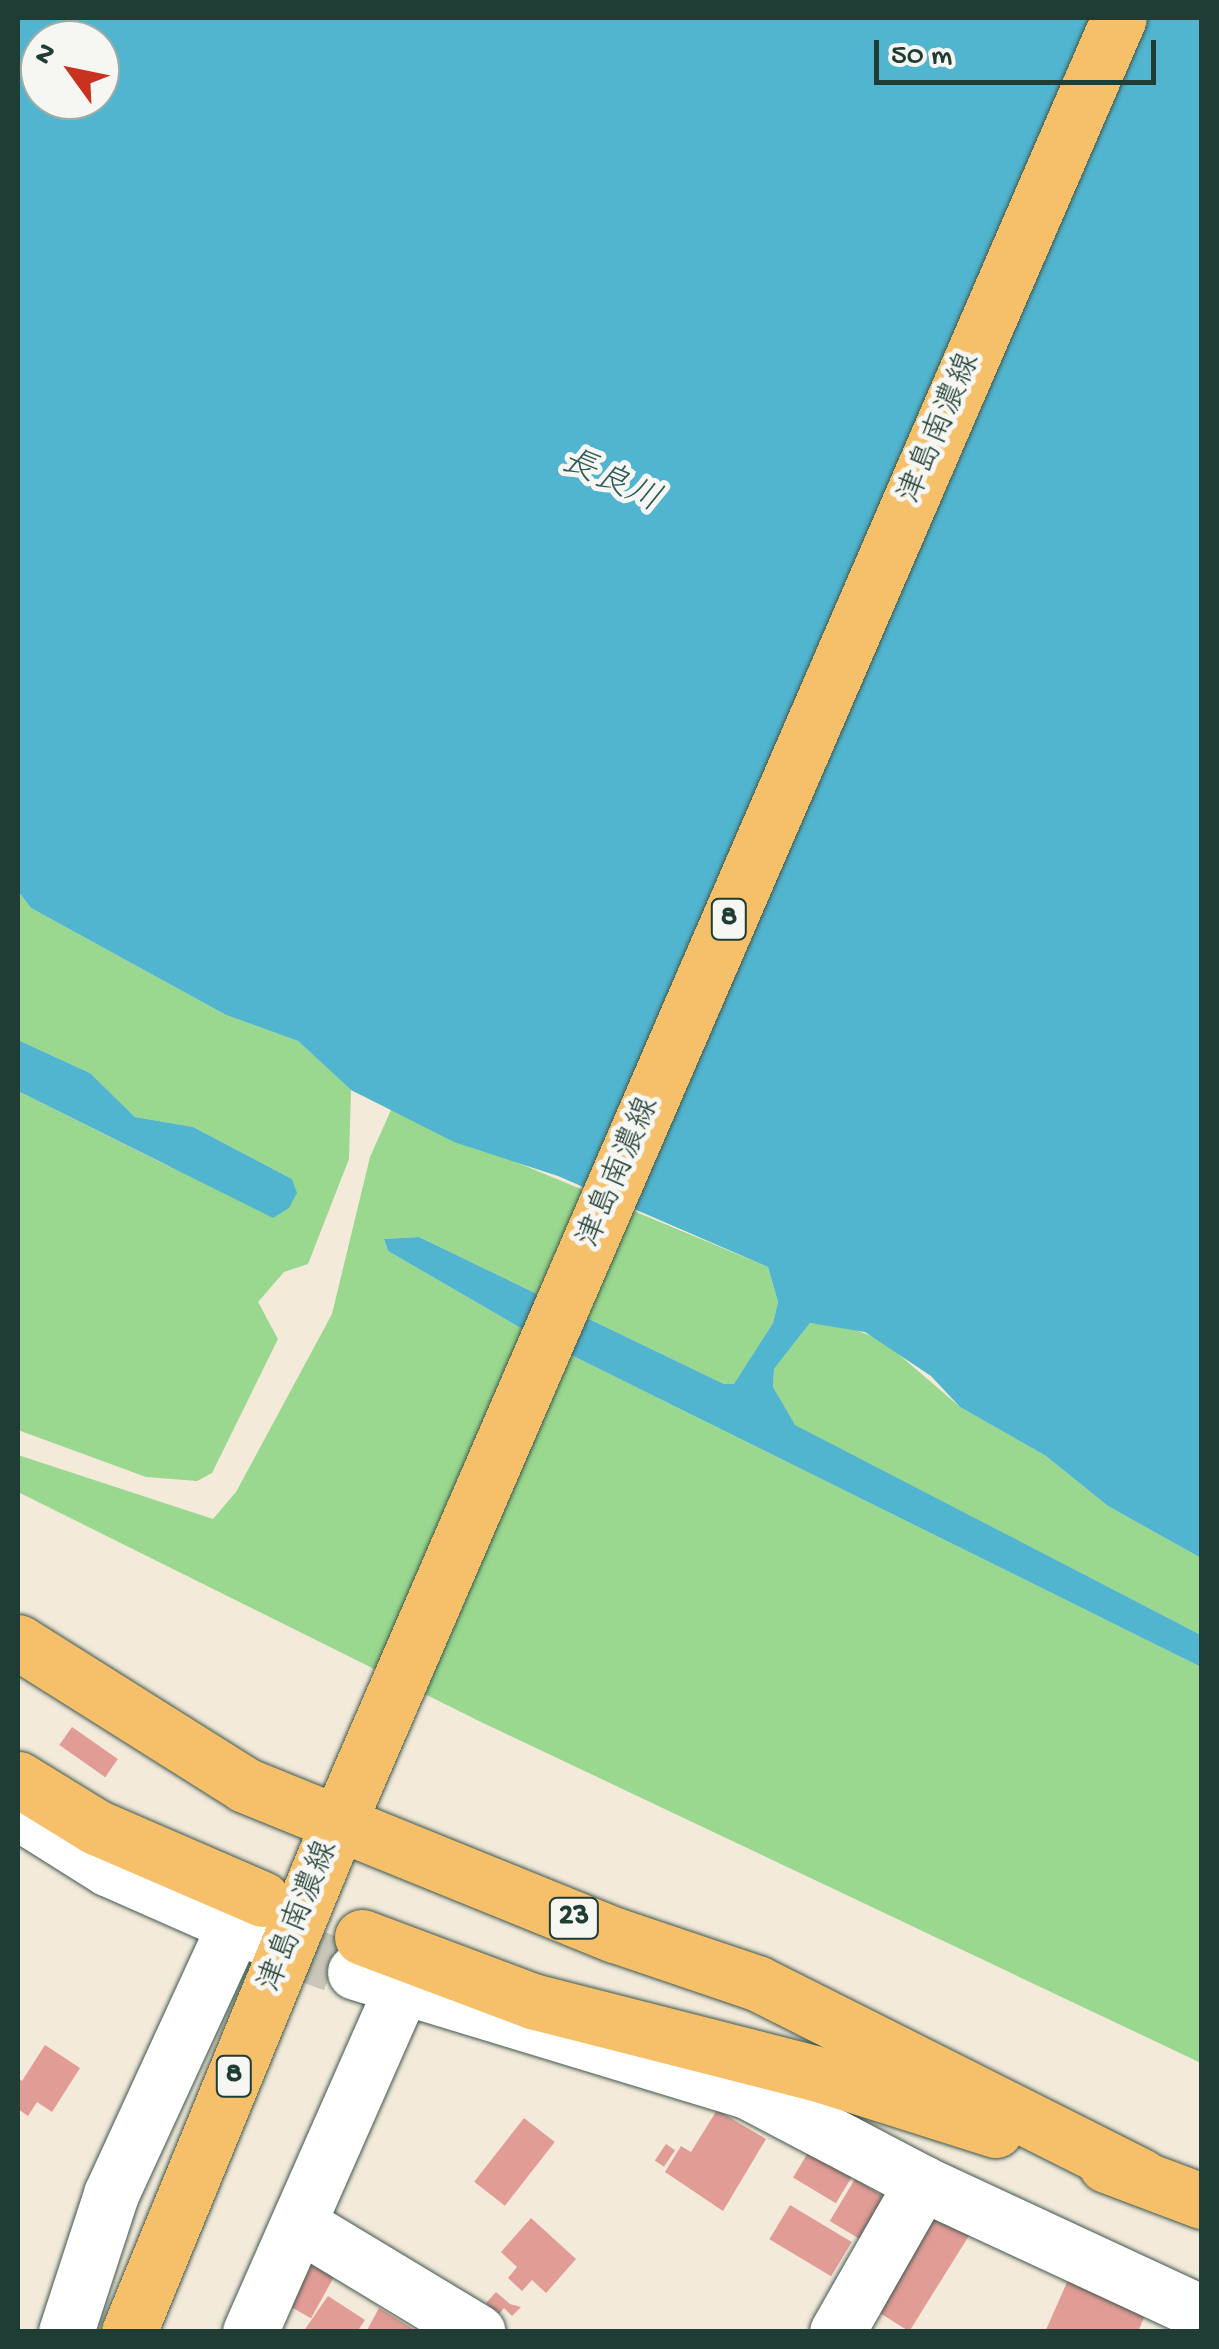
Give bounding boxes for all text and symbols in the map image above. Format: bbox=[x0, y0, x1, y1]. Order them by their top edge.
north arrow bbox=[20, 20, 120, 120]
scale bar bbox=[879, 20, 1162, 82]
text: N bbox=[27, 38, 65, 71]
text: 50 m bbox=[891, 40, 952, 75]
street label: 津島南濃線 bbox=[892, 348, 990, 510]
water label: 長良川 bbox=[554, 442, 666, 524]
road number: 8 bbox=[709, 894, 749, 944]
street label: 津島南濃線 bbox=[571, 1092, 669, 1254]
street label: 津島南濃線 bbox=[252, 1836, 348, 1998]
road number: 23 bbox=[546, 1893, 602, 1943]
road number: 8 bbox=[214, 2051, 254, 2101]

